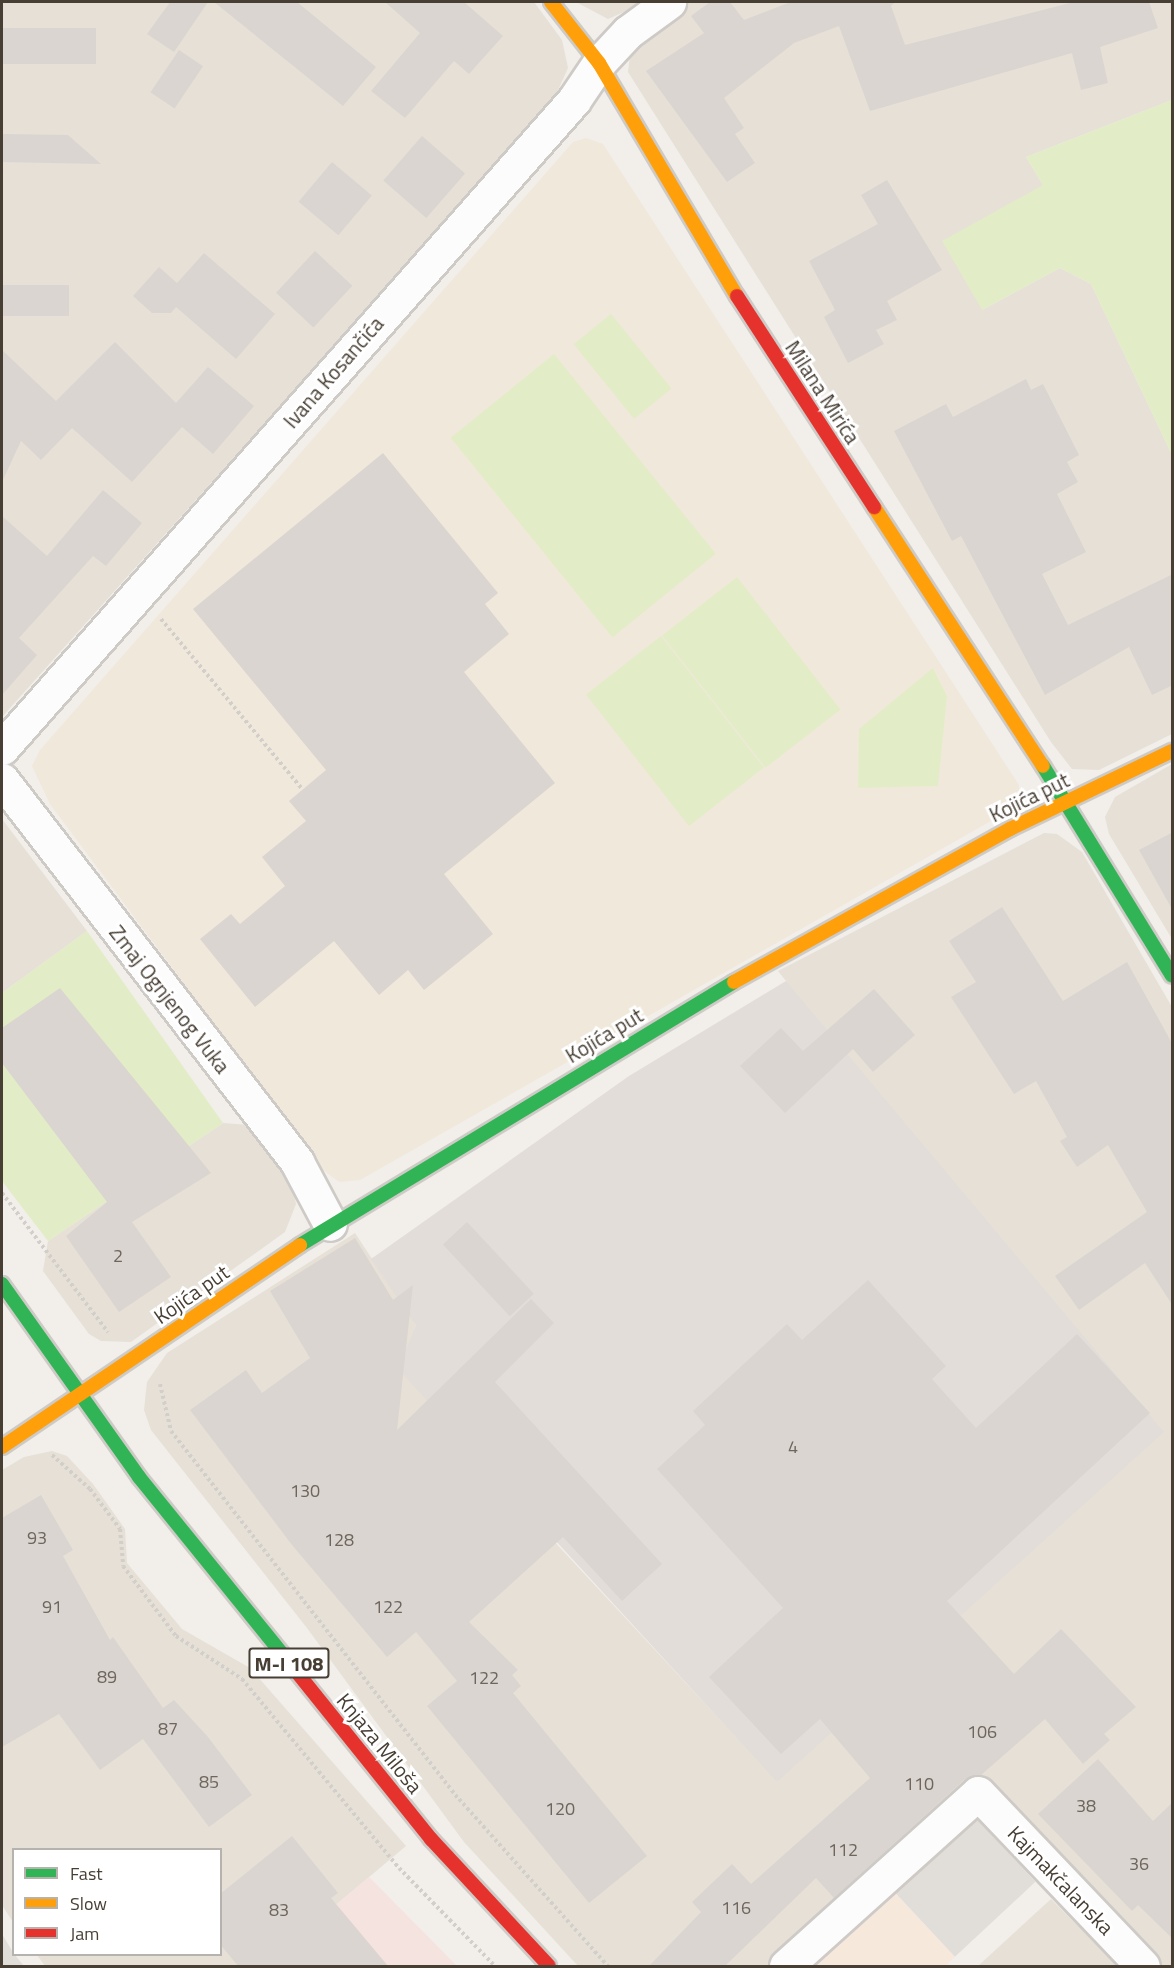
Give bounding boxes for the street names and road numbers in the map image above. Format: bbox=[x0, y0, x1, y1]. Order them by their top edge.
street label: Ivana Kosančića bbox=[278, 311, 388, 433]
street label: Milana Mirića bbox=[780, 336, 866, 448]
street label: Kojića put bbox=[985, 767, 1073, 827]
street label: Zmaj Ognjenog Vuka bbox=[104, 920, 236, 1078]
street label: Kojića put bbox=[561, 1002, 647, 1068]
street label: Kojića put bbox=[149, 1259, 233, 1329]
road number: M-I 108 bbox=[247, 1646, 331, 1680]
street label: Knjaza Miloša bbox=[332, 1688, 428, 1798]
street label: Kajmakčalanska bbox=[1003, 1820, 1119, 1940]

